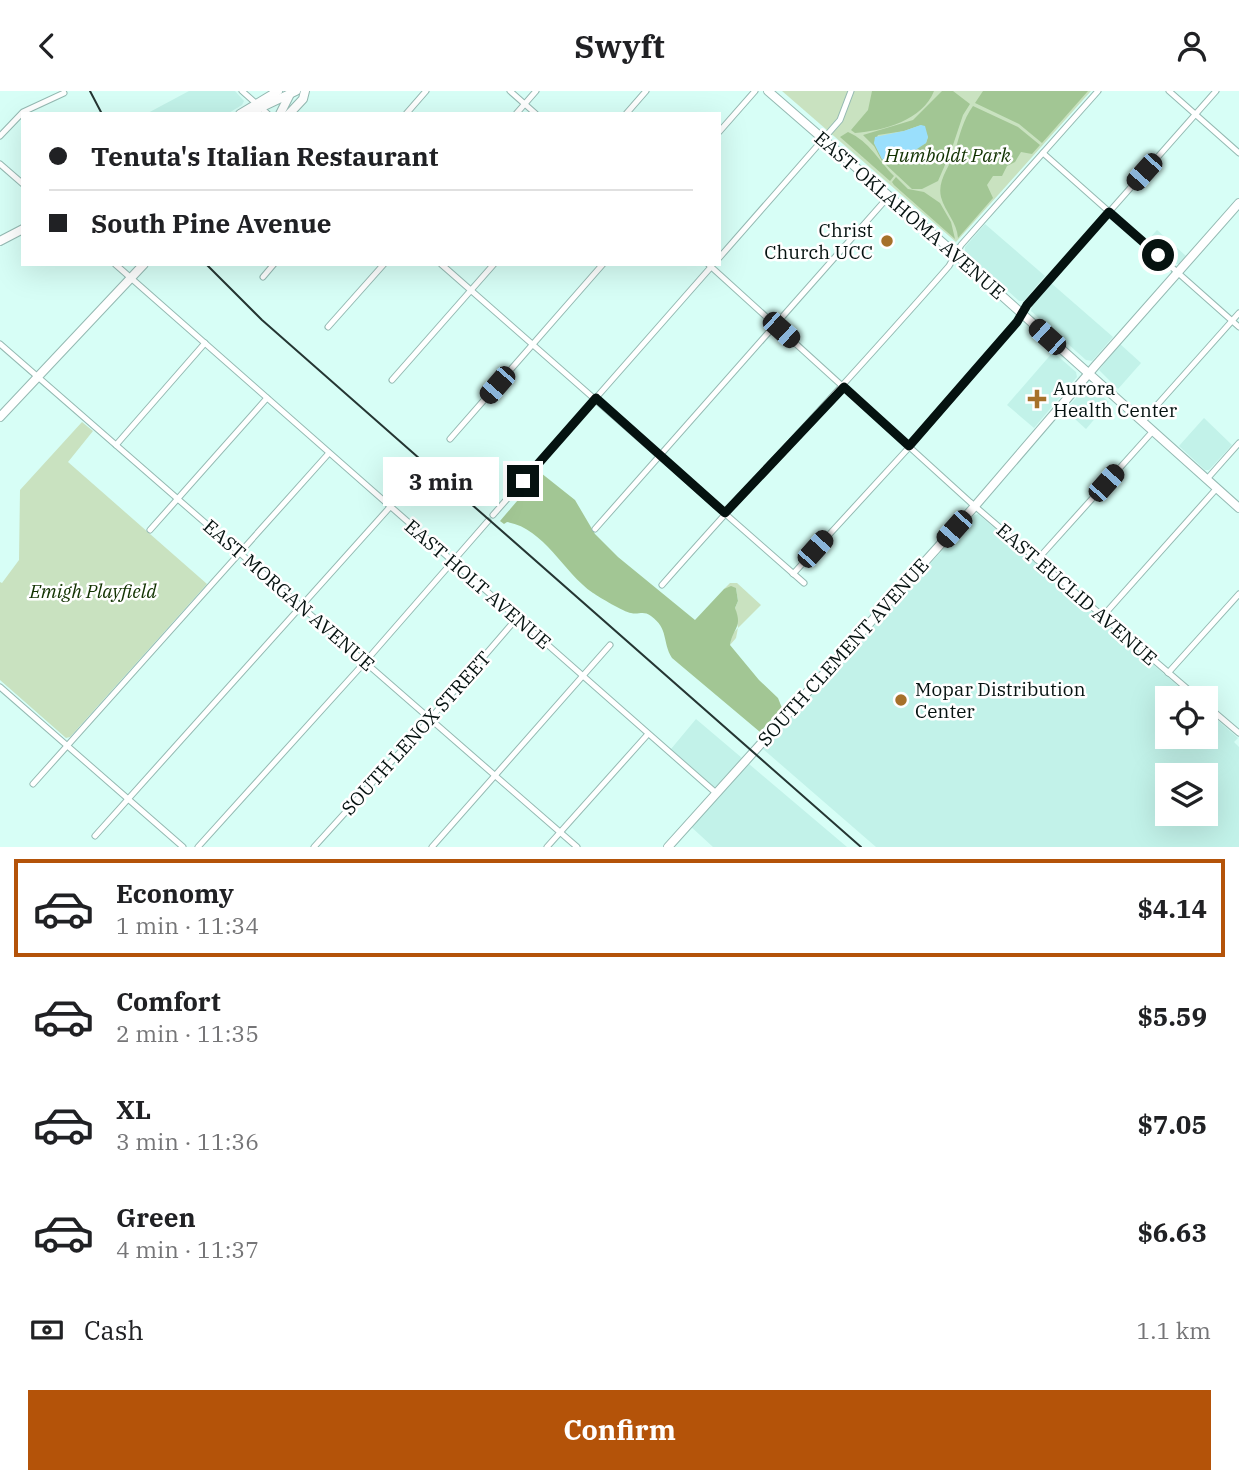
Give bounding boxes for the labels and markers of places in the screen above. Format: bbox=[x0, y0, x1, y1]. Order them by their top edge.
place label: Christ Church UCC bbox=[764, 218, 873, 264]
marker: Christ Church UCC bbox=[879, 233, 895, 249]
place label: Aurora Health Center bbox=[1053, 376, 1178, 422]
marker: Aurora Health Center bbox=[1027, 389, 1047, 409]
place label: Mopar Distribution Center bbox=[915, 677, 1086, 723]
marker: Mopar Distribution Center bbox=[893, 692, 909, 708]

